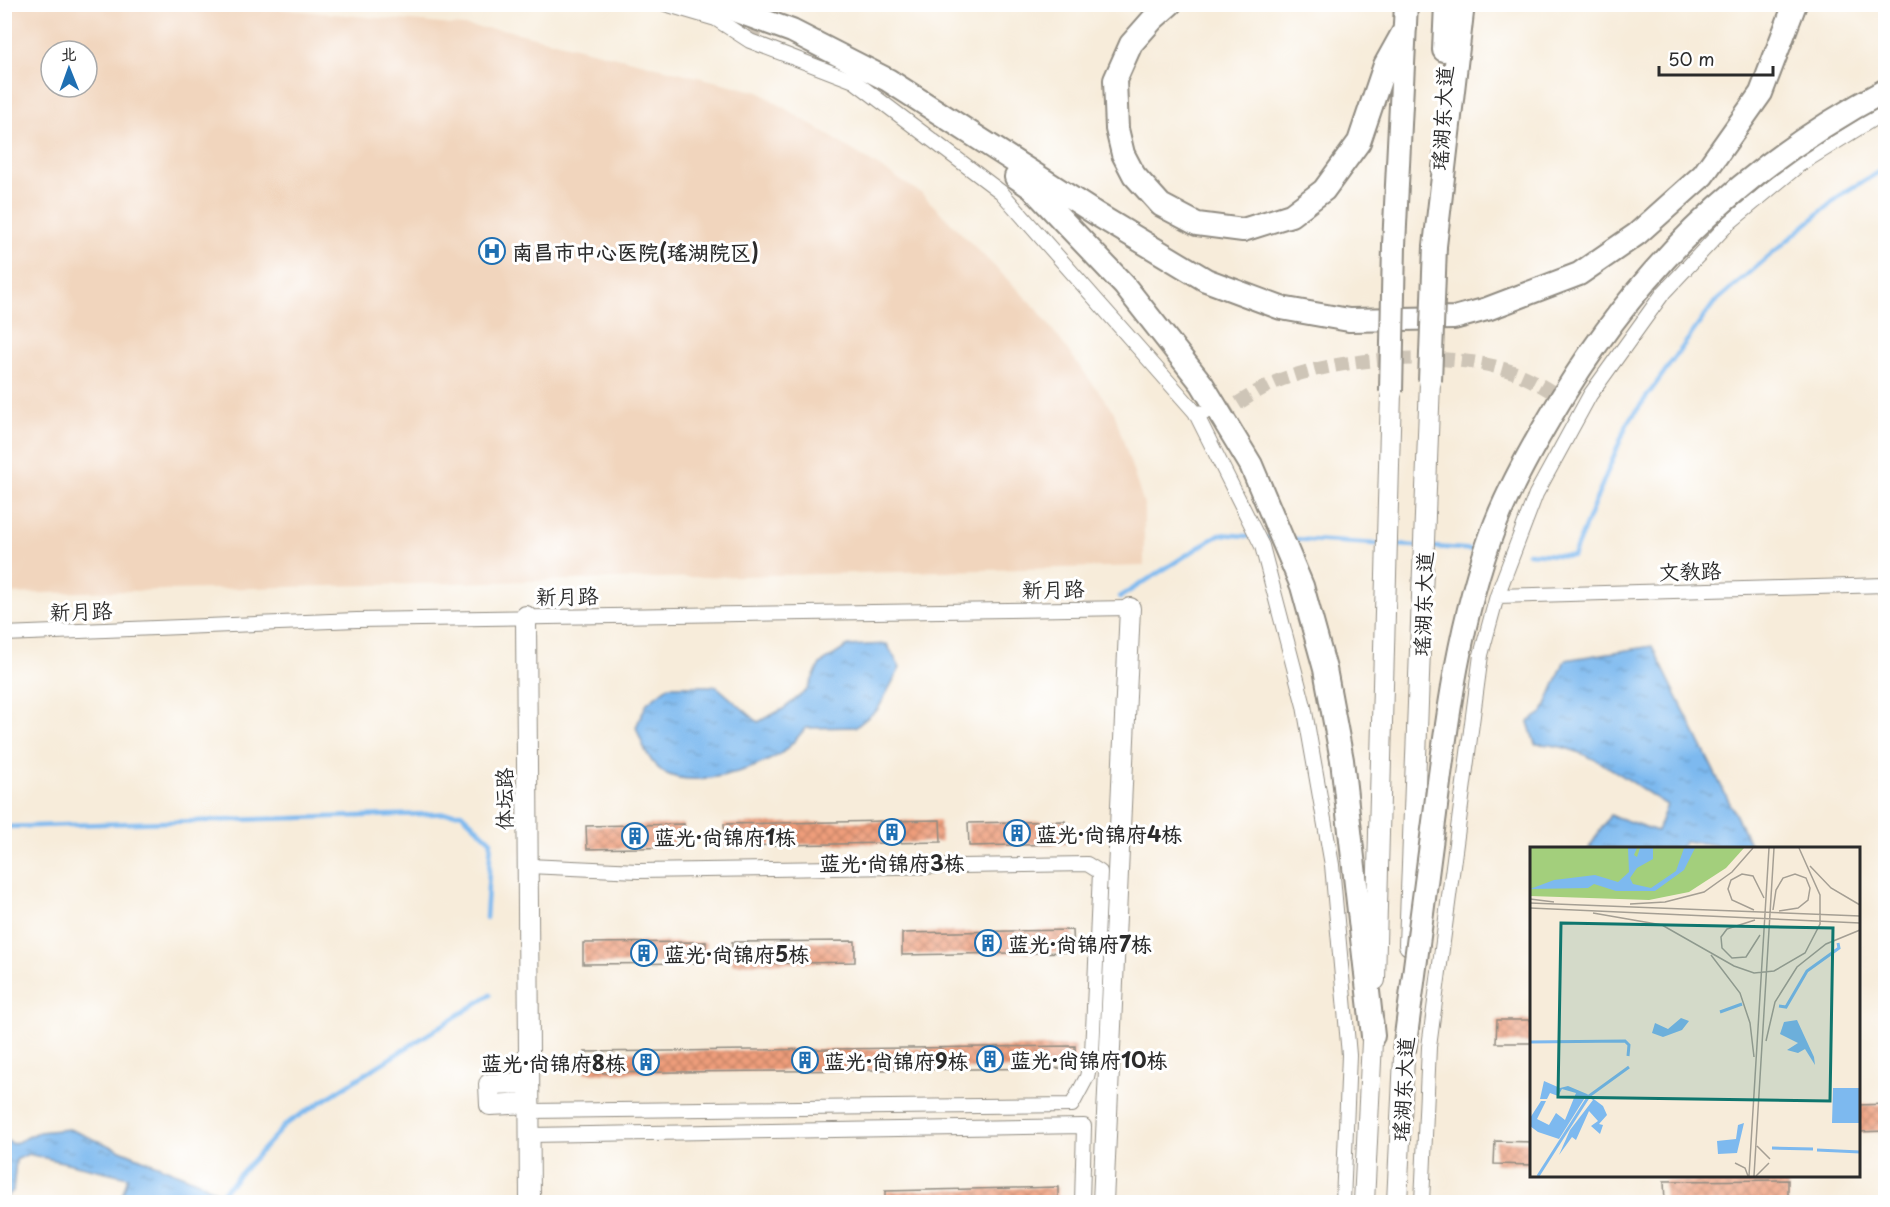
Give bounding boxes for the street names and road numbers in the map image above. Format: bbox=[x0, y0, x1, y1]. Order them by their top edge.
street label: 瑶湖东大道 bbox=[1422, 65, 1460, 171]
street label: 瑶湖东大道 bbox=[1404, 551, 1440, 657]
street label: 文教路 bbox=[1658, 553, 1722, 587]
street label: 新月路 bbox=[1021, 571, 1085, 605]
street label: 新月路 bbox=[535, 578, 599, 612]
street label: 新月路 bbox=[49, 593, 113, 627]
street label: 体坛路 bbox=[487, 768, 519, 831]
street label: 瑶湖东大道 bbox=[1383, 1036, 1421, 1142]

